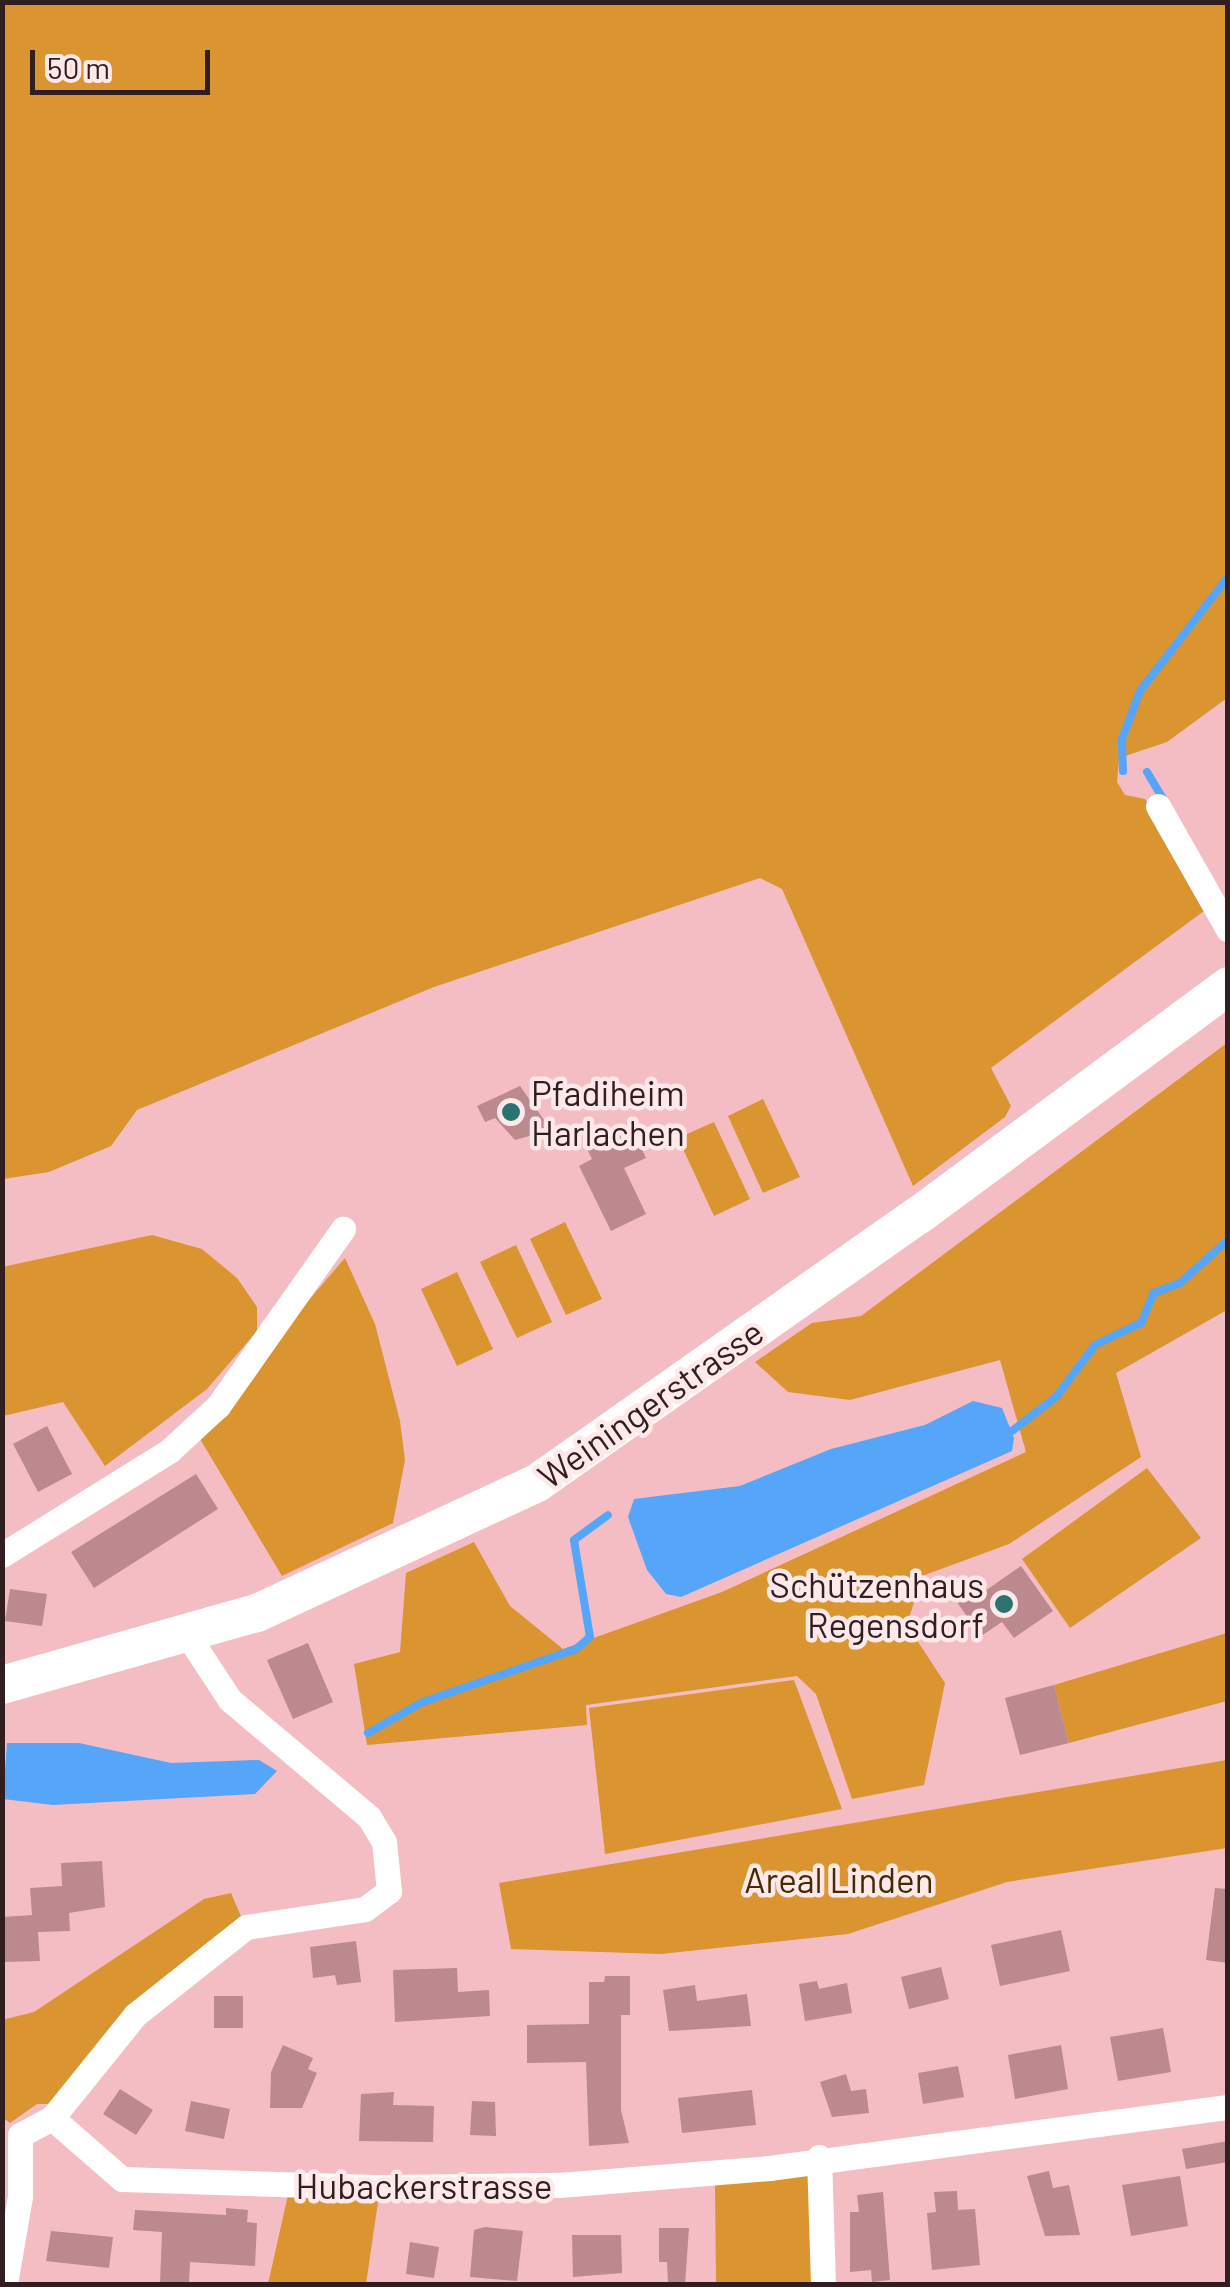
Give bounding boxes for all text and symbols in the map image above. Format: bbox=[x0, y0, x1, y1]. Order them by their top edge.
scale bar bbox=[35, 30, 215, 92]
text: 50 m bbox=[47, 49, 110, 85]
place label: Pfadiheim Harlachen bbox=[531, 1071, 685, 1153]
marker: Pfadiheim Harlachen bbox=[500, 1101, 522, 1123]
street label: Weiningerstrasse bbox=[529, 1310, 771, 1496]
place label: Schützenhaus Regensdorf bbox=[769, 1563, 984, 1645]
marker: Schützenhaus Regensdorf bbox=[993, 1593, 1015, 1615]
park label: Areal Linden bbox=[744, 1858, 934, 1900]
street label: Hubackerstrasse bbox=[296, 2164, 552, 2206]

